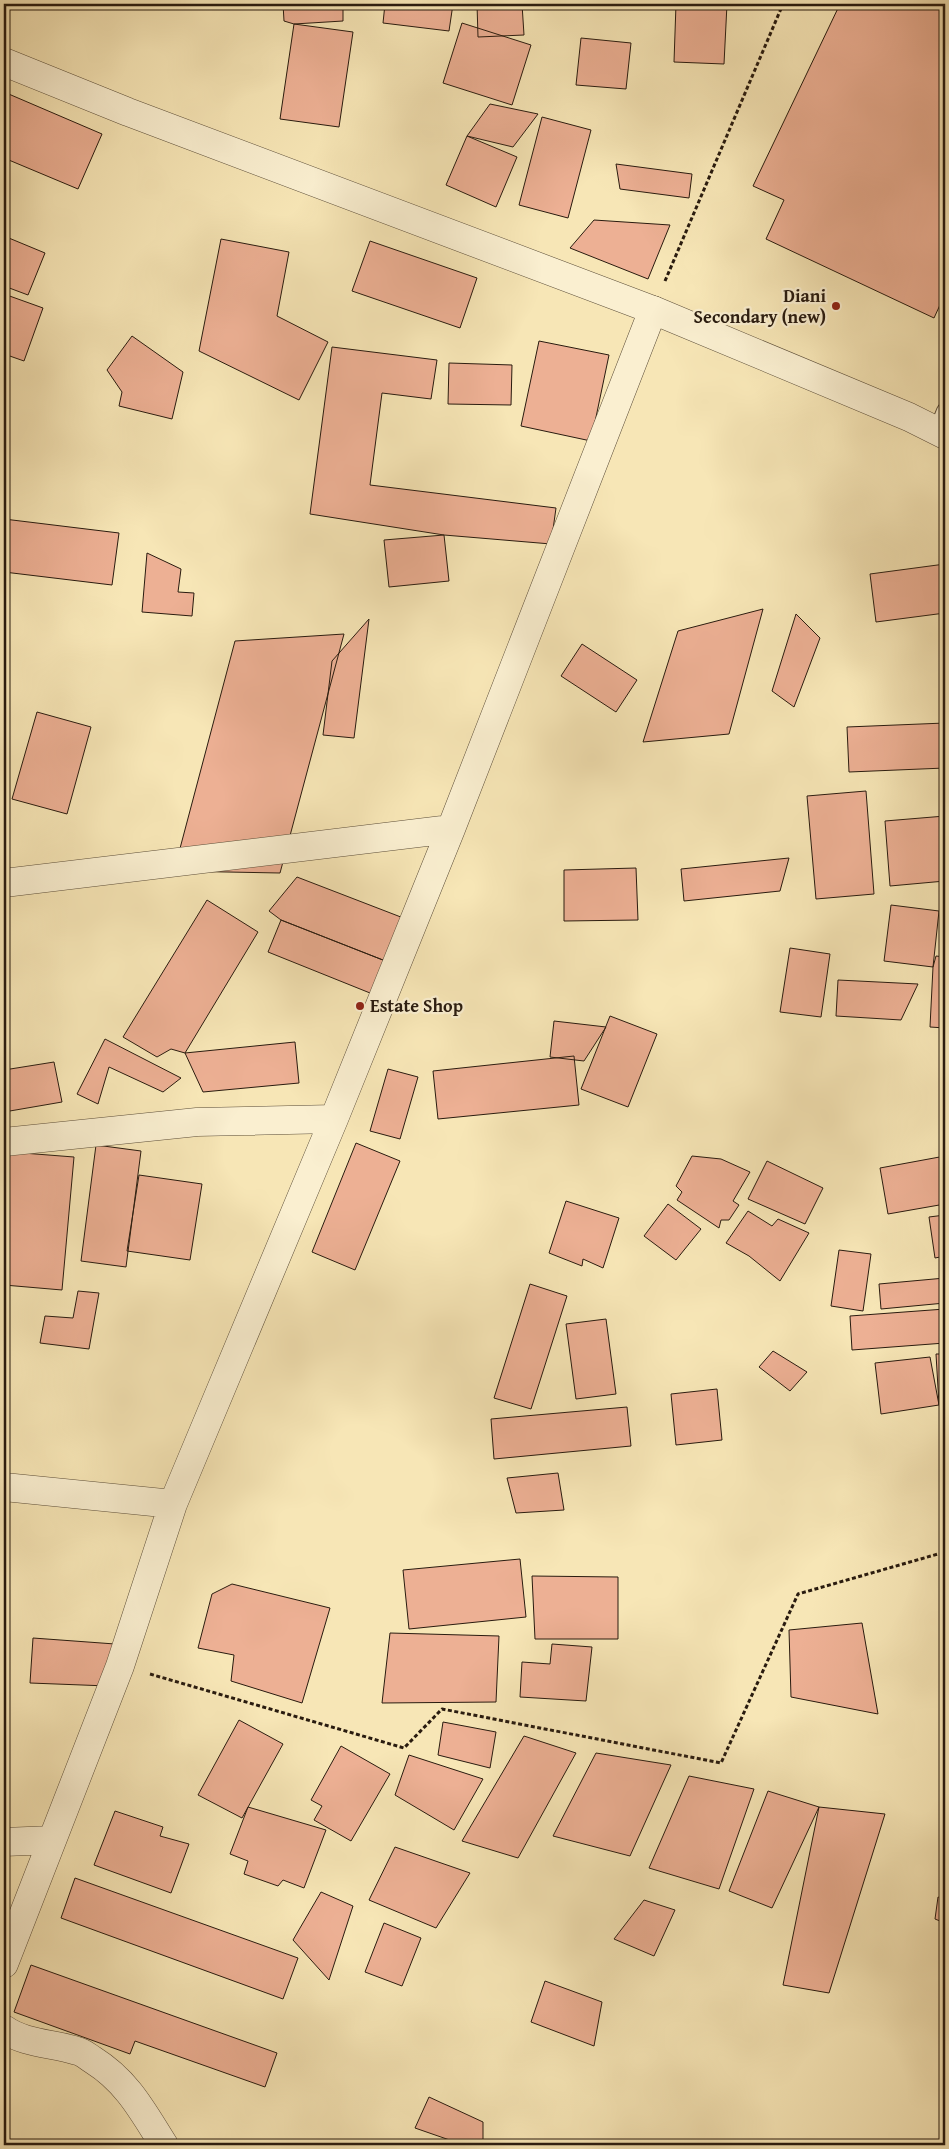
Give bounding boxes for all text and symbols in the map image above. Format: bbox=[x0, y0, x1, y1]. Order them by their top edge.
place label: Diani Secondary (new) bbox=[694, 282, 826, 330]
marker: Diani Secondary (new) bbox=[830, 300, 842, 312]
place label: Estate Shop bbox=[370, 992, 463, 1019]
marker: Estate Shop bbox=[354, 1000, 366, 1012]

